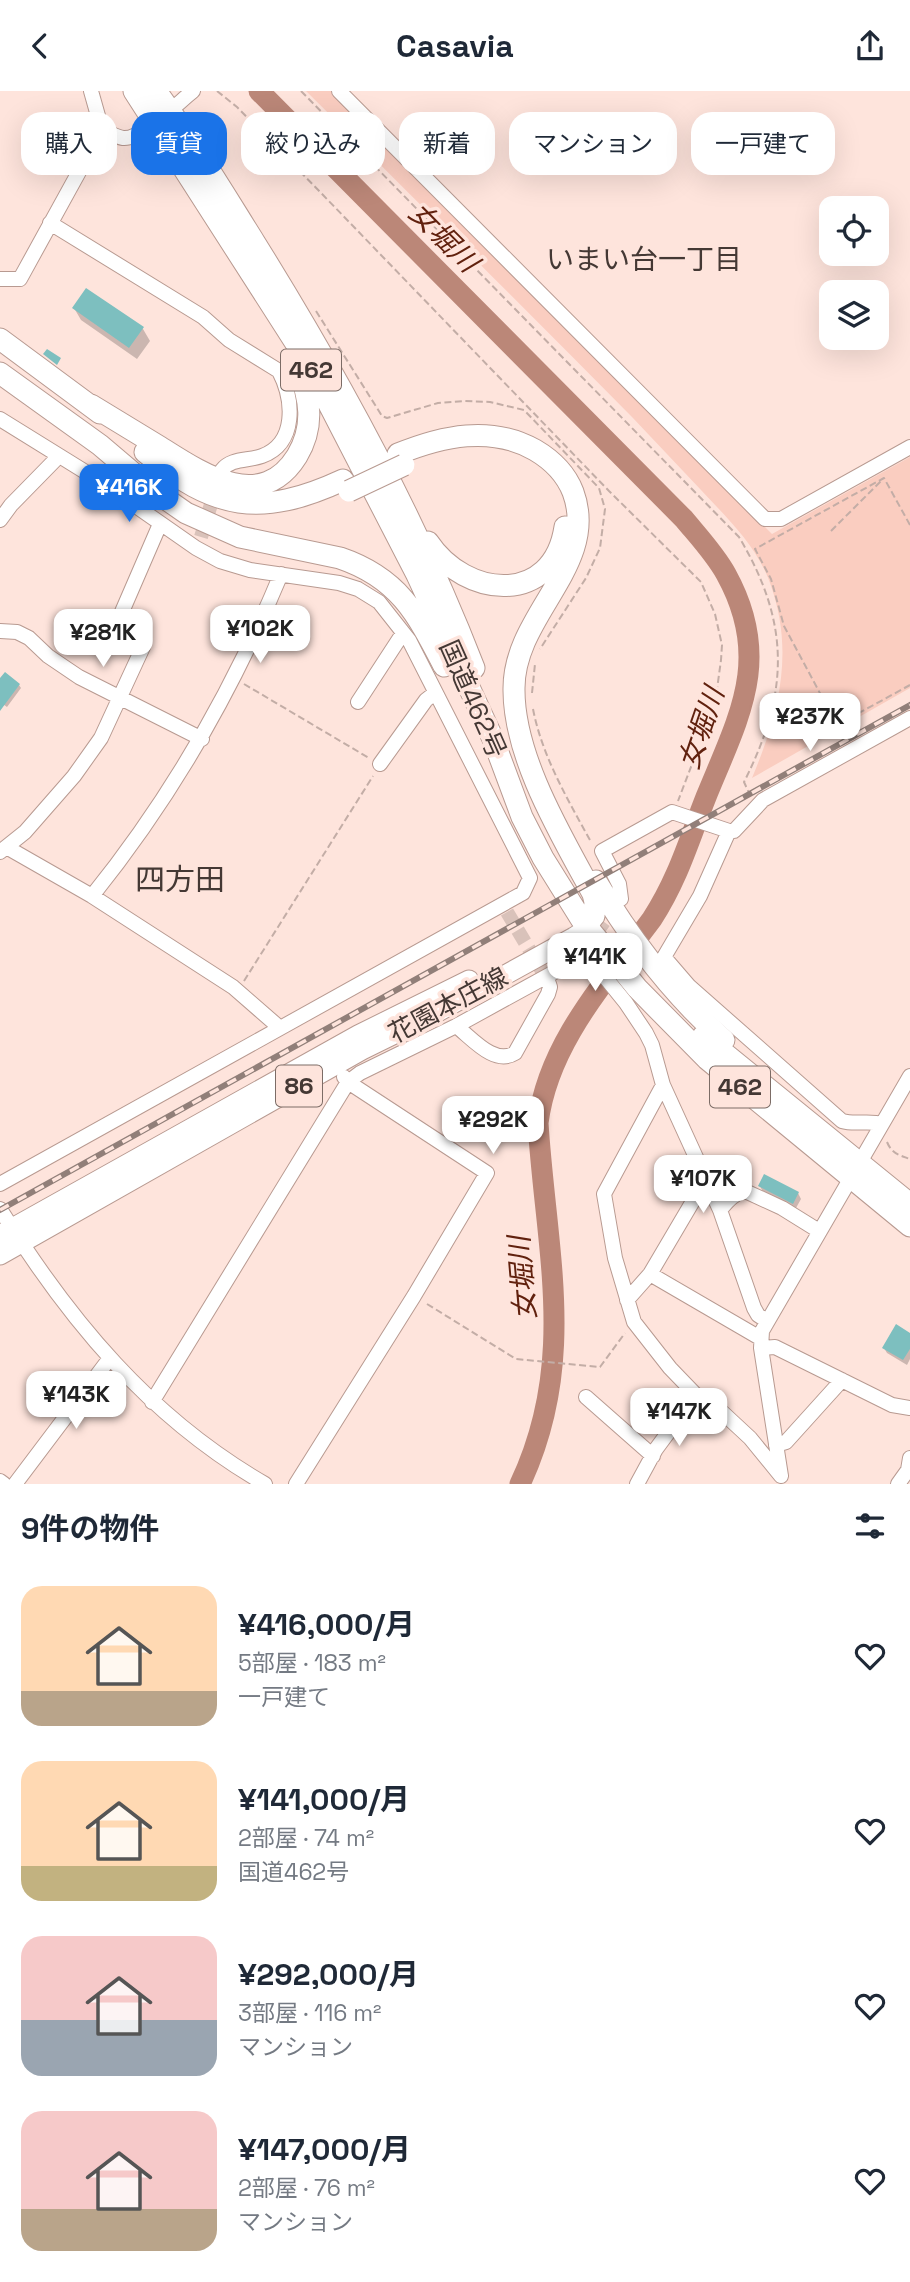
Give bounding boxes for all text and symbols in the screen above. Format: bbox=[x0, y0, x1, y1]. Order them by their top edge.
text: Casavia bbox=[396, 26, 514, 66]
icon: back bbox=[21, 27, 59, 65]
icon: share bbox=[851, 27, 889, 65]
chip: 購入 bbox=[21, 112, 117, 175]
chip: 賃貸 bbox=[131, 112, 227, 175]
chip: 絞り込み bbox=[241, 112, 385, 175]
chip: 新着 bbox=[399, 112, 495, 175]
chip: マンション bbox=[509, 112, 677, 175]
chip: 一戸建て bbox=[691, 112, 835, 175]
water label: 女堀川 bbox=[402, 195, 489, 282]
map controls bbox=[819, 196, 889, 350]
button: locate bbox=[819, 196, 889, 266]
district label: いまい台一丁目 bbox=[546, 241, 742, 277]
button: layers bbox=[819, 280, 889, 350]
road number: 462 bbox=[281, 349, 341, 391]
pin: ¥416K bbox=[80, 465, 178, 524]
text: ¥416K bbox=[95, 472, 163, 502]
pin: ¥102K bbox=[211, 605, 309, 665]
pin: ¥281K bbox=[54, 609, 152, 669]
text: ¥102K bbox=[226, 613, 294, 643]
text: ¥281K bbox=[70, 617, 136, 647]
street label: 国道462号 bbox=[432, 635, 514, 763]
water label: 女堀川 bbox=[670, 680, 733, 774]
pin: ¥237K bbox=[761, 693, 859, 753]
text: ¥237K bbox=[775, 701, 845, 731]
district label: 四方田 bbox=[135, 860, 225, 899]
pin: ¥141K bbox=[546, 933, 644, 993]
text: ¥141K bbox=[563, 941, 627, 971]
street label: 花園本庄線 bbox=[383, 959, 513, 1051]
road number: 86 bbox=[276, 1065, 322, 1106]
road number: 462 bbox=[710, 1067, 770, 1107]
pin: ¥292K bbox=[444, 1097, 542, 1156]
text: ¥292K bbox=[458, 1104, 528, 1134]
pin: ¥107K bbox=[654, 1155, 752, 1215]
text: ¥107K bbox=[670, 1163, 736, 1193]
water label: 女堀川 bbox=[500, 1232, 544, 1321]
pin: ¥143K bbox=[27, 1371, 125, 1431]
text: ¥143K bbox=[42, 1379, 110, 1409]
pin: ¥147K bbox=[630, 1389, 728, 1448]
text: ¥147K bbox=[646, 1396, 712, 1426]
icon: filters bbox=[851, 1507, 889, 1545]
text: 9件の物件 bbox=[21, 1509, 160, 1548]
text: ¥416,000/月 bbox=[238, 1605, 415, 1644]
icon: home bbox=[77, 1614, 161, 1698]
icon: heart bbox=[851, 1637, 889, 1675]
text: 5部屋 · 183 m² bbox=[238, 1648, 386, 1678]
text: 一戸建て bbox=[238, 1682, 330, 1712]
text: ¥141,000/月 bbox=[238, 1780, 410, 1819]
icon: home bbox=[77, 1789, 161, 1873]
icon: heart bbox=[851, 1812, 889, 1850]
text: 2部屋 · 74 m² bbox=[238, 1823, 374, 1853]
text: 国道462号 bbox=[238, 1857, 349, 1887]
text: ¥292,000/月 bbox=[238, 1955, 419, 1994]
icon: home bbox=[77, 1964, 161, 2048]
icon: heart bbox=[851, 1987, 889, 2025]
text: 3部屋 · 116 m² bbox=[238, 1998, 381, 2028]
text: マンション bbox=[238, 2032, 353, 2062]
text: ¥147,000/月 bbox=[238, 2130, 411, 2169]
icon: home bbox=[77, 2139, 161, 2223]
icon: heart bbox=[851, 2162, 889, 2200]
text: 2部屋 · 76 m² bbox=[238, 2173, 375, 2203]
text: マンション bbox=[238, 2207, 353, 2237]

